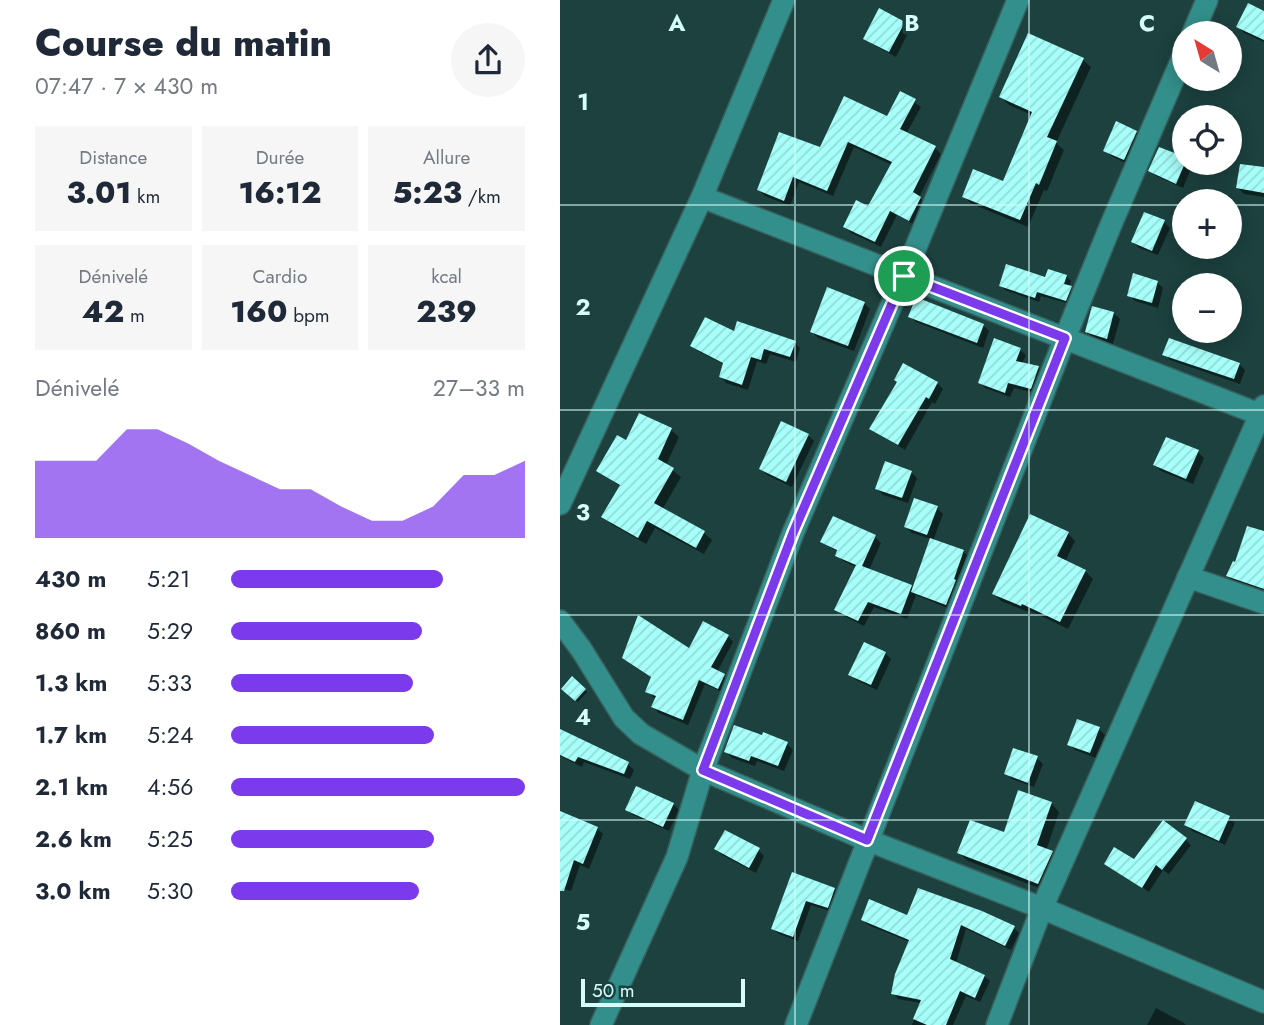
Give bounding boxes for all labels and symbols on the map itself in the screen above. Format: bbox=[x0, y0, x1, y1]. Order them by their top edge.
text: A bbox=[668, 6, 686, 40]
text: B bbox=[904, 6, 920, 40]
text: C bbox=[1139, 6, 1155, 40]
north arrow bbox=[1172, 21, 1242, 91]
text: 1 bbox=[577, 85, 589, 119]
pin bbox=[874, 246, 934, 306]
text: 2 bbox=[575, 290, 591, 324]
text: 3 bbox=[576, 495, 590, 529]
text: 4 bbox=[575, 700, 591, 734]
text: 5 bbox=[576, 905, 590, 939]
scale bar bbox=[581, 976, 746, 1008]

